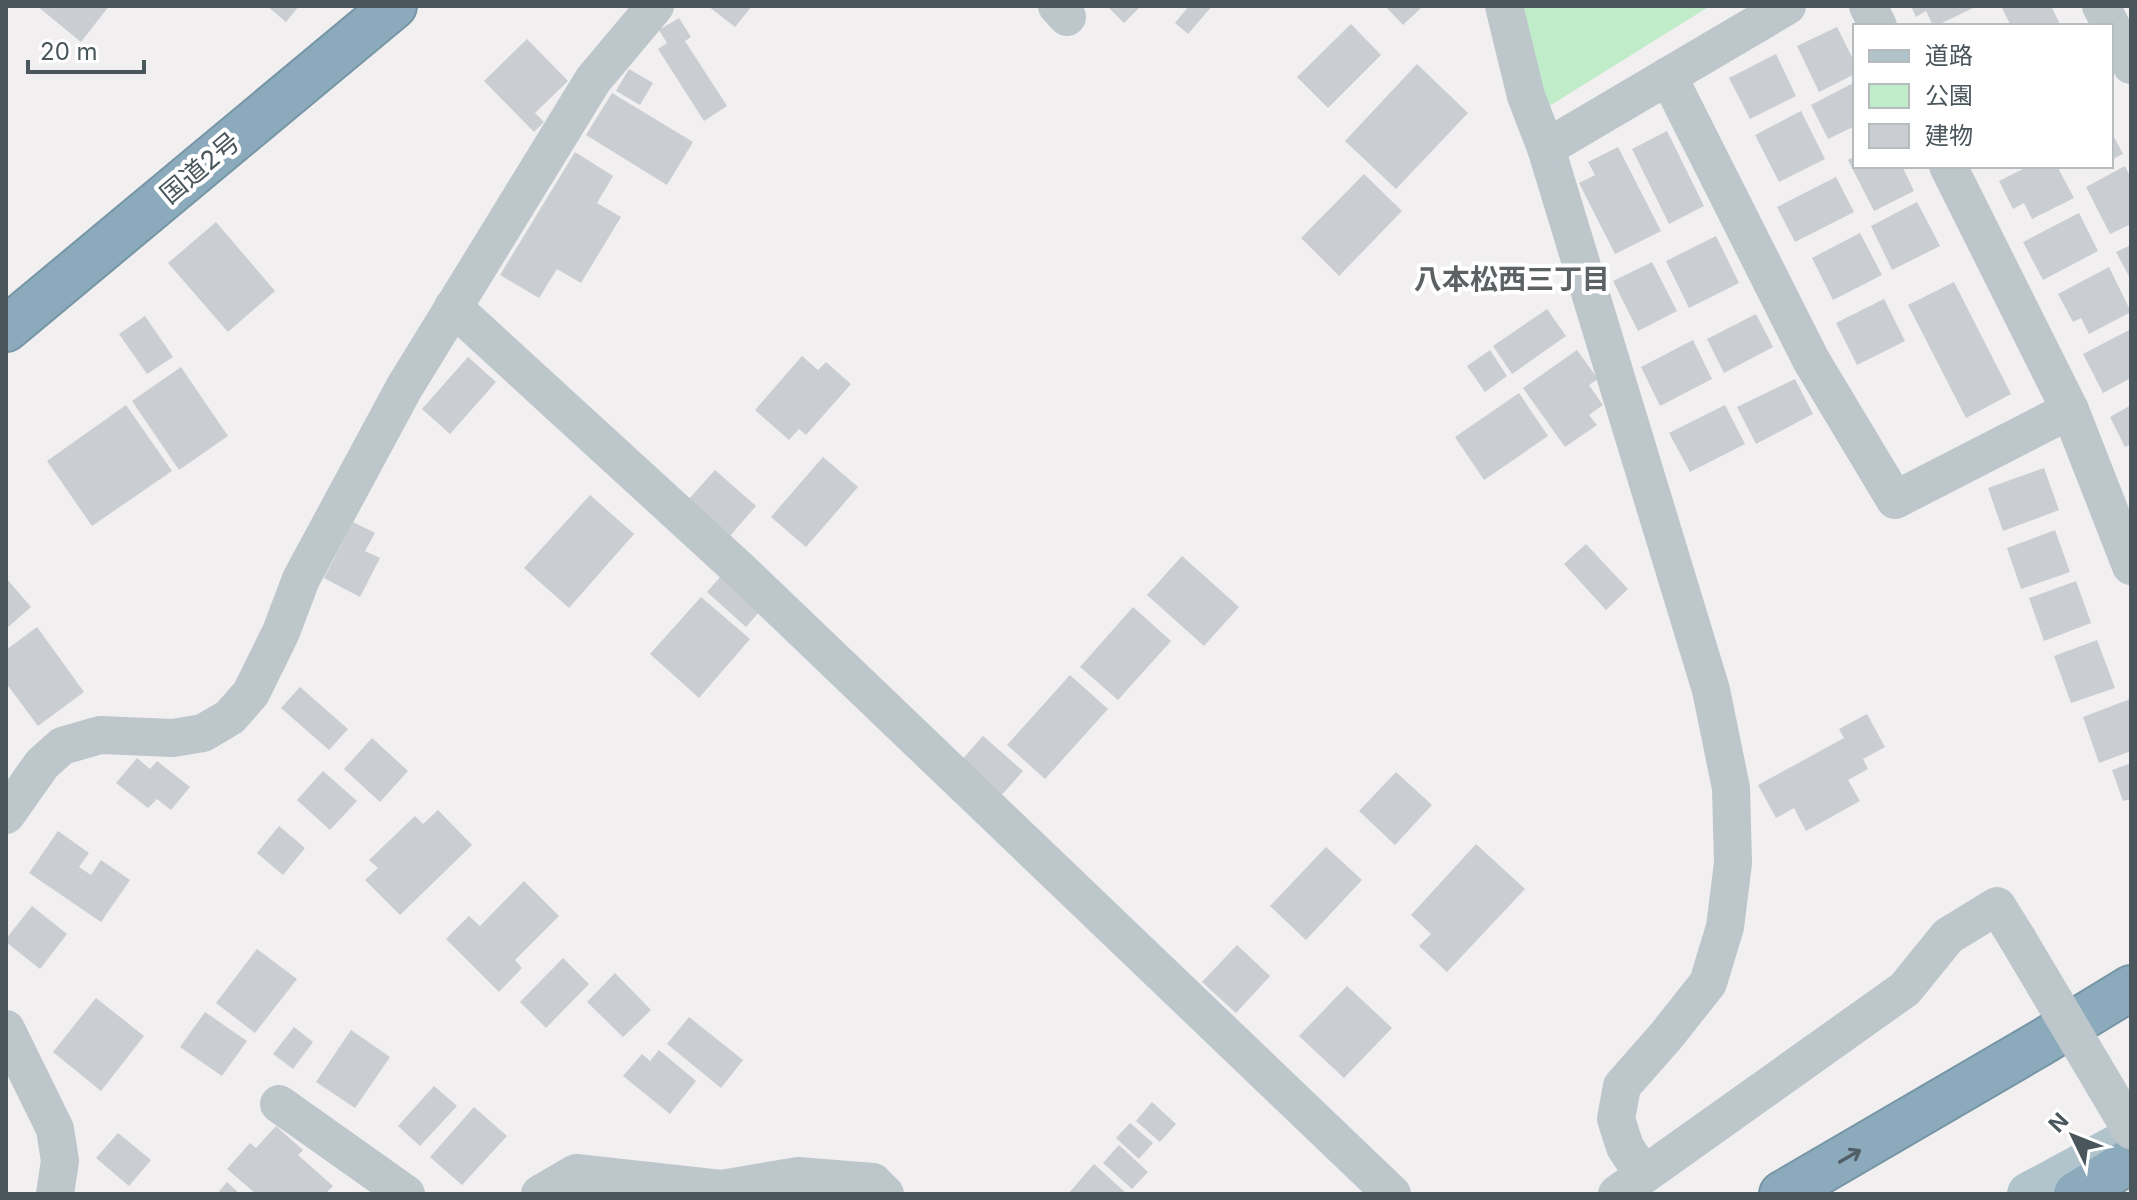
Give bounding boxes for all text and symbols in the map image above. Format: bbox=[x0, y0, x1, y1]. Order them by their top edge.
scale bar bbox=[28, 24, 144, 74]
legend bbox=[1853, 24, 2113, 168]
text: 20 m bbox=[40, 37, 98, 66]
text: 道路 bbox=[1925, 41, 1973, 70]
text: 公園 bbox=[1925, 81, 1973, 110]
text: 建物 bbox=[1925, 121, 1973, 150]
street label: 国道2号 bbox=[154, 126, 246, 210]
district label: 八本松西三丁目 bbox=[1414, 262, 1610, 296]
north arrow bbox=[2033, 1096, 2113, 1176]
text: N bbox=[2043, 1107, 2074, 1137]
one-way arrow bbox=[1837, 1148, 1861, 1163]

